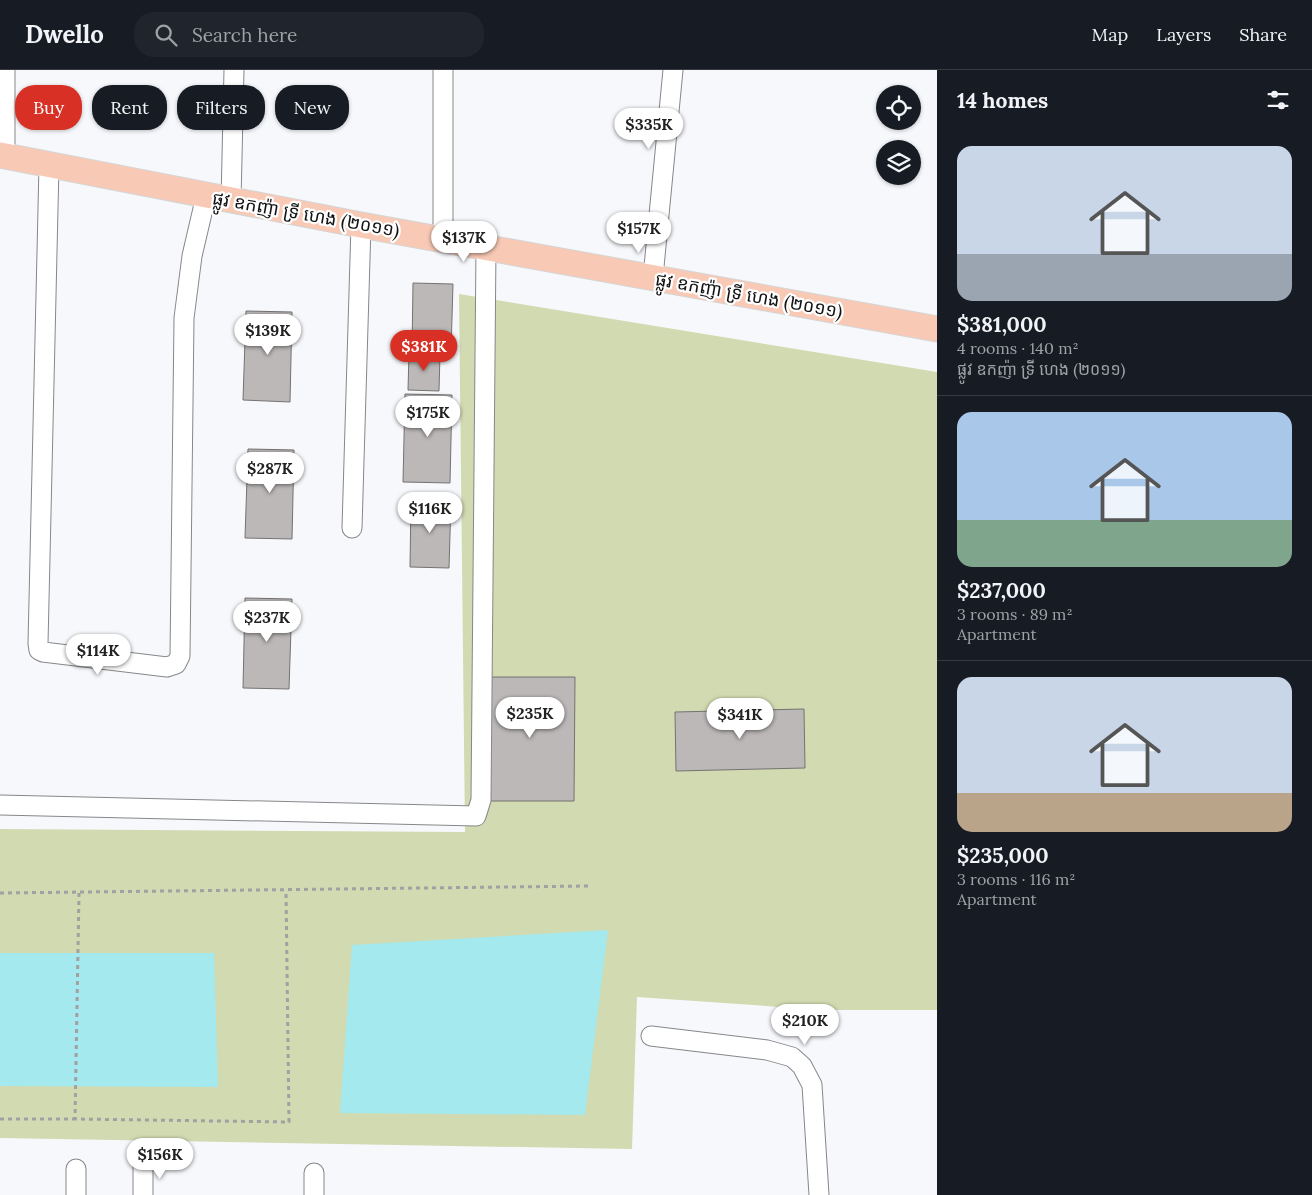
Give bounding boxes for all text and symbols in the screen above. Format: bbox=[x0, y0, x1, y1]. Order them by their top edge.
search box bbox=[134, 12, 484, 57]
text: Dwello bbox=[25, 19, 104, 50]
icon: search bbox=[152, 21, 180, 49]
text: Search here bbox=[192, 23, 297, 47]
text: Map bbox=[1092, 23, 1128, 46]
text: Layers bbox=[1156, 23, 1211, 46]
text: Share bbox=[1239, 23, 1287, 46]
chip: Buy bbox=[15, 85, 82, 130]
chip: Rent bbox=[92, 85, 167, 130]
chip: Filters bbox=[177, 85, 265, 130]
chip: New bbox=[275, 85, 349, 130]
map controls bbox=[876, 85, 921, 185]
button: locate bbox=[876, 85, 921, 130]
icon: filters bbox=[1264, 86, 1292, 114]
text: 14 homes bbox=[957, 87, 1048, 114]
pin: $335K bbox=[614, 108, 684, 150]
text: $335K bbox=[625, 114, 673, 134]
button: layers bbox=[876, 140, 921, 185]
icon: home bbox=[1080, 178, 1170, 268]
street label: ផ្លូវ ឧកញ៉ា ទ្រី ហេង (២០១១) bbox=[210, 186, 401, 247]
pin: $157K bbox=[604, 212, 674, 254]
text: $157K bbox=[617, 218, 661, 238]
pin: $137K bbox=[429, 220, 499, 263]
text: $137K bbox=[442, 227, 486, 247]
street label: ផ្លូវ ឧកញ៉ា ទ្រី ហេង (២០១១) bbox=[653, 267, 844, 328]
text: $381,000 bbox=[957, 311, 1047, 338]
pin: $139K bbox=[233, 314, 303, 356]
text: $139K bbox=[245, 320, 291, 340]
pin: $381K bbox=[389, 330, 459, 372]
text: $381K bbox=[401, 336, 447, 356]
text: 4 rooms · 140 m² bbox=[957, 338, 1079, 358]
text: ផ្លូវ ឧកញ៉ា ទ្រី ហេង (២០១១) bbox=[957, 359, 1125, 379]
pin: $175K bbox=[393, 396, 463, 438]
text: $175K bbox=[406, 402, 450, 422]
icon: home bbox=[1080, 445, 1170, 535]
pin: $287K bbox=[235, 452, 305, 494]
text: $287K bbox=[247, 458, 293, 478]
pin: $116K bbox=[395, 492, 465, 534]
text: $116K bbox=[409, 498, 452, 518]
text: $237,000 bbox=[957, 577, 1046, 604]
pin: $237K bbox=[232, 600, 302, 643]
text: 3 rooms · 89 m² bbox=[957, 604, 1073, 624]
text: $237K bbox=[244, 607, 290, 627]
text: Apartment bbox=[957, 624, 1037, 644]
pin: $114K bbox=[63, 634, 133, 676]
text: $114K bbox=[77, 640, 119, 660]
pin: $235K bbox=[495, 696, 565, 739]
pin: $341K bbox=[705, 698, 775, 740]
text: $235K bbox=[507, 703, 553, 723]
text: $341K bbox=[717, 704, 763, 724]
icon: home bbox=[1080, 710, 1170, 800]
text: $235,000 bbox=[957, 842, 1049, 869]
text: 3 rooms · 116 m² bbox=[957, 869, 1075, 889]
text: Apartment bbox=[957, 889, 1037, 909]
pin: $210K bbox=[770, 1004, 840, 1046]
text: $210K bbox=[782, 1010, 828, 1030]
pin: $156K bbox=[125, 1138, 195, 1180]
text: $156K bbox=[137, 1144, 183, 1164]

